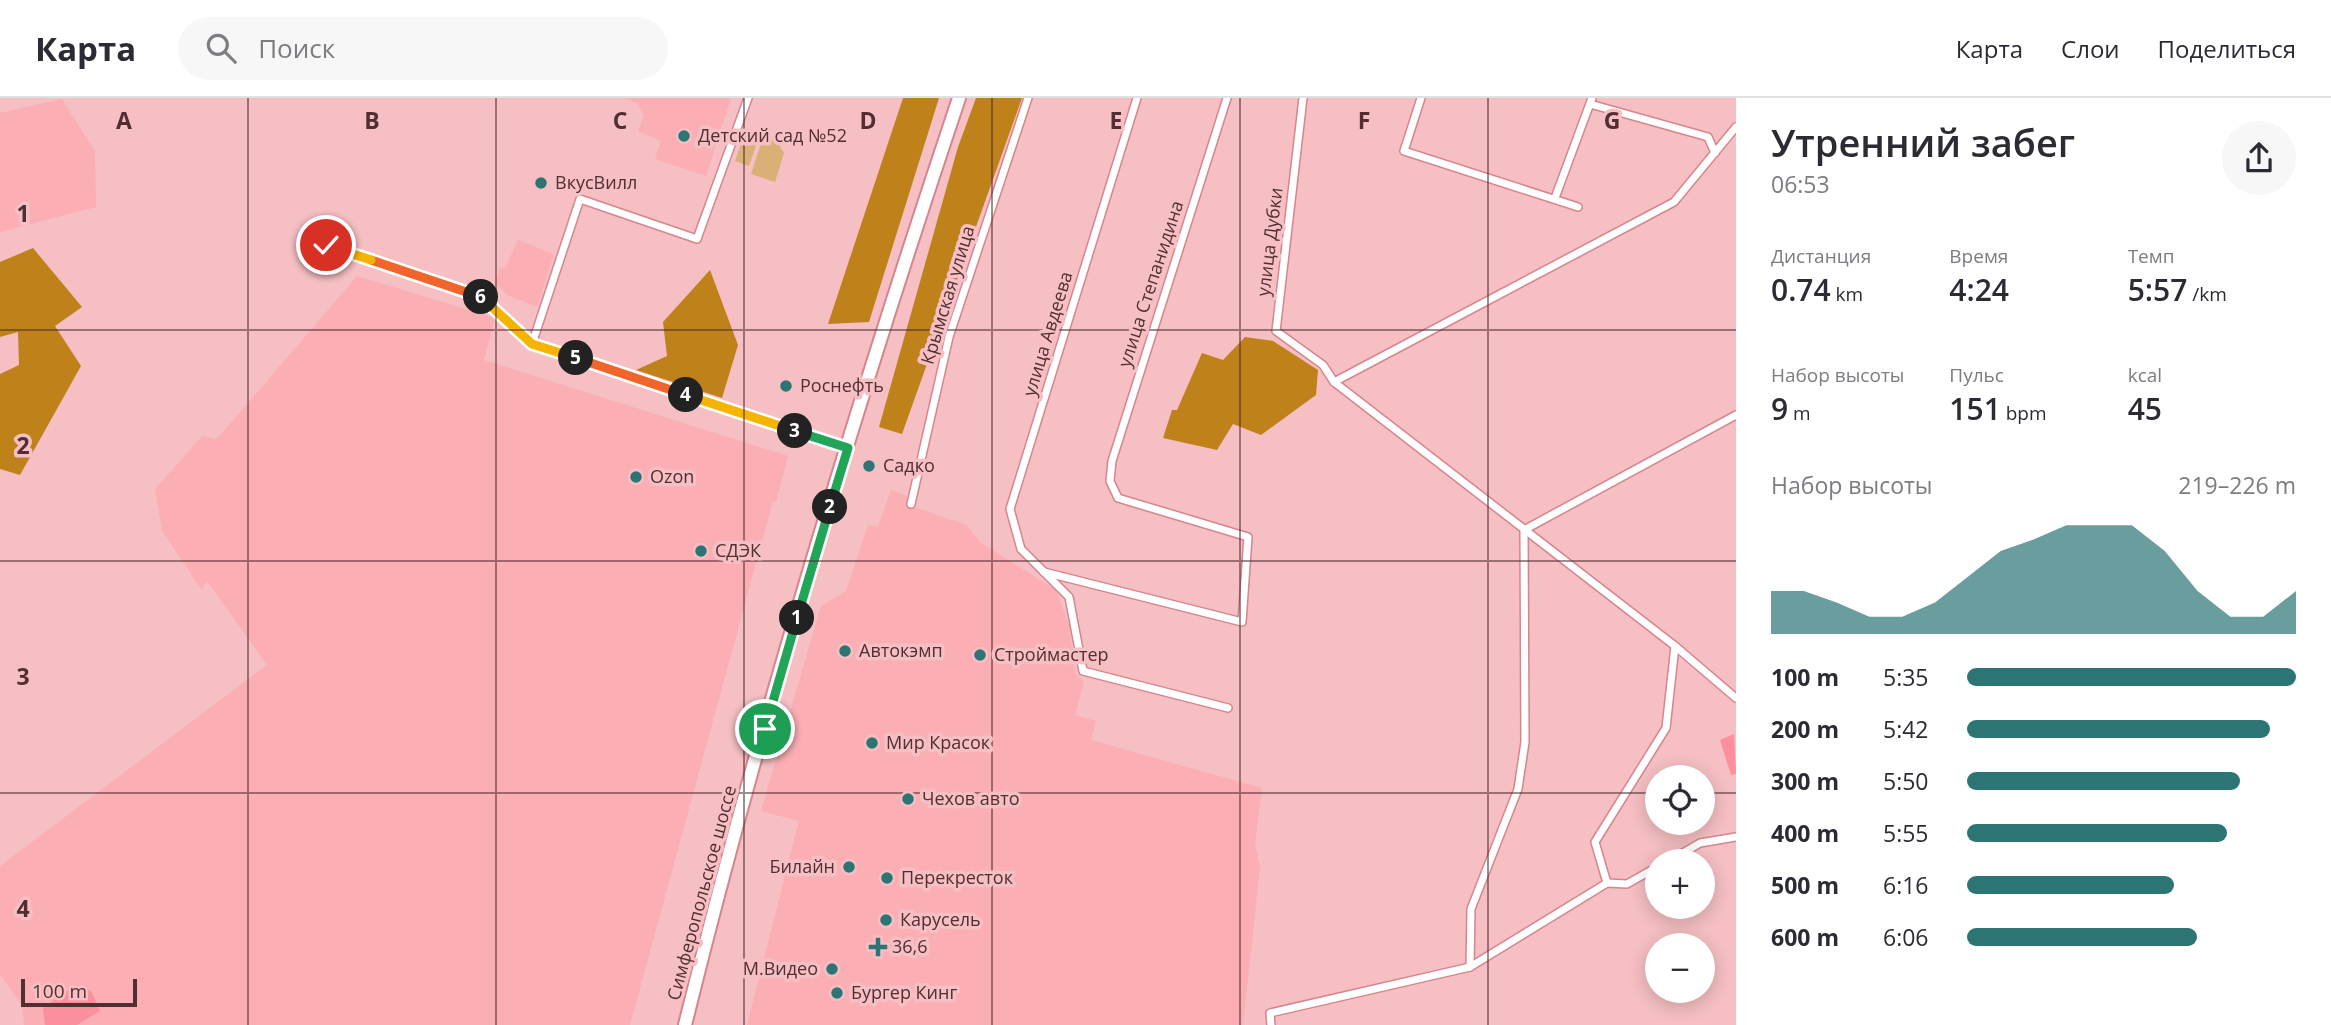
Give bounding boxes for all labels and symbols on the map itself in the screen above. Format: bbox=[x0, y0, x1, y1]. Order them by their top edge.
text: A bbox=[116, 104, 132, 136]
text: B bbox=[364, 104, 380, 136]
text: C bbox=[613, 104, 627, 136]
text: D bbox=[859, 104, 877, 136]
text: E bbox=[1110, 104, 1122, 136]
text: F bbox=[1358, 104, 1370, 136]
text: G bbox=[1604, 104, 1620, 136]
place label: Детский сад №52 bbox=[698, 123, 847, 147]
marker: Детский сад №52 bbox=[676, 128, 692, 144]
place label: ВкусВилл bbox=[555, 170, 637, 194]
marker: ВкусВилл bbox=[533, 175, 549, 191]
street label: улица Дубки bbox=[1250, 186, 1288, 298]
text: 1 bbox=[16, 197, 30, 229]
street label: улица Степанидина bbox=[1112, 197, 1188, 370]
pin bbox=[296, 215, 356, 275]
street label: Крымская улица bbox=[915, 223, 980, 367]
street label: улица Авдеева bbox=[1017, 268, 1077, 399]
pin: 6 bbox=[463, 280, 498, 314]
pin: 5 bbox=[558, 341, 594, 376]
place label: Роснефть bbox=[800, 373, 884, 397]
pin: 4 bbox=[668, 378, 704, 412]
marker: Роснефть bbox=[778, 378, 794, 394]
pin: 3 bbox=[778, 414, 812, 448]
text: 2 bbox=[16, 429, 30, 461]
place label: Садко bbox=[883, 453, 935, 477]
marker: Садко bbox=[861, 458, 877, 474]
place label: Ozon bbox=[650, 464, 694, 488]
marker: Ozon bbox=[628, 469, 644, 485]
pin: 2 bbox=[812, 490, 848, 524]
place label: СДЭК bbox=[715, 538, 761, 562]
marker: СДЭК bbox=[693, 543, 709, 559]
pin: 1 bbox=[780, 601, 814, 636]
place label: Автокэмп bbox=[859, 638, 943, 662]
place label: Строймастер bbox=[994, 642, 1109, 666]
marker: Автокэмп bbox=[837, 643, 853, 659]
marker: Строймастер bbox=[972, 647, 988, 663]
text: 3 bbox=[16, 660, 30, 692]
pin bbox=[735, 699, 795, 759]
place label: Мир Красок bbox=[886, 730, 991, 754]
marker: Мир Красок bbox=[864, 735, 880, 751]
street label: Симферопольское шоссе bbox=[661, 783, 741, 1003]
place label: Чехов авто bbox=[922, 786, 1020, 810]
marker: Чехов авто bbox=[900, 791, 916, 807]
place label: Билайн bbox=[769, 854, 835, 878]
marker: Билайн bbox=[841, 859, 857, 875]
place label: Перекресток bbox=[901, 865, 1014, 889]
marker: Перекресток bbox=[879, 870, 895, 886]
text: 4 bbox=[16, 892, 30, 924]
place label: Карусель bbox=[900, 907, 981, 931]
marker: Карусель bbox=[878, 912, 894, 928]
place label: 36,6 bbox=[892, 934, 928, 958]
marker: 36,6 bbox=[870, 939, 886, 955]
place label: М.Видео bbox=[743, 956, 818, 980]
marker: М.Видео bbox=[824, 961, 840, 977]
scale bar bbox=[21, 976, 136, 1008]
place label: Бургер Кинг bbox=[851, 980, 957, 1004]
marker: Бургер Кинг bbox=[829, 985, 845, 1001]

